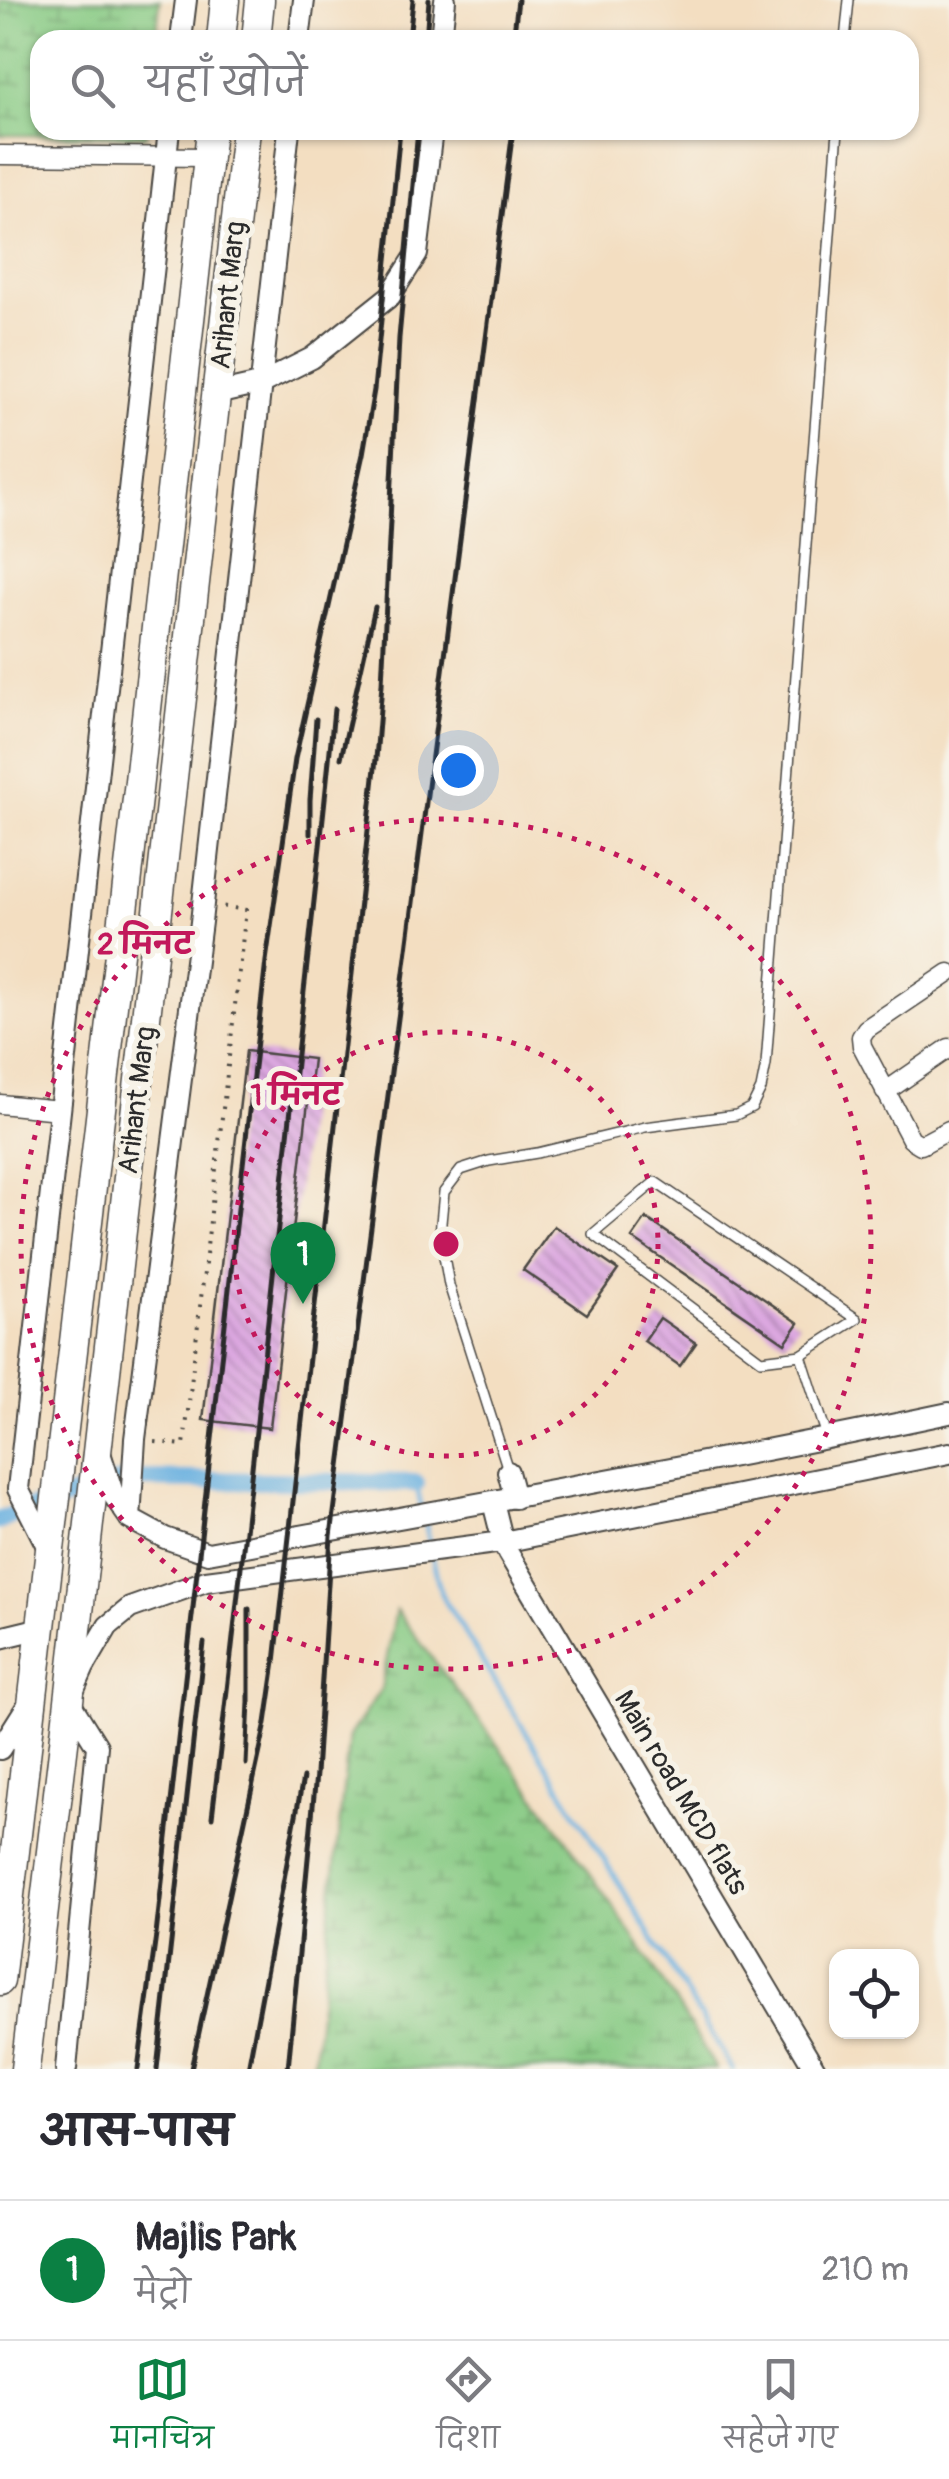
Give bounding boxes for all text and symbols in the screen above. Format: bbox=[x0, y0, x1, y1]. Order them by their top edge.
search box bbox=[30, 30, 919, 140]
icon: search bbox=[65, 58, 120, 113]
text: यहाँ खोजें bbox=[145, 59, 307, 107]
street label: Arihant Marg bbox=[203, 219, 254, 371]
your location bbox=[433, 745, 484, 796]
text: 2 मिनट bbox=[97, 920, 195, 963]
street label: Arihant Marg bbox=[111, 1024, 164, 1176]
text: 1 मिनट bbox=[250, 1071, 344, 1114]
pin: 1 bbox=[270, 1222, 336, 1304]
centre of rings bbox=[428, 1226, 464, 1262]
street label: Main road MCD flats bbox=[606, 1684, 756, 1902]
map controls bbox=[829, 1949, 919, 2039]
button: locate bbox=[829, 1949, 919, 2039]
text: आस-पास bbox=[40, 2106, 233, 2158]
text: Majlis Park bbox=[135, 2214, 296, 2262]
text: 1 bbox=[66, 2250, 79, 2290]
text: 210 m bbox=[821, 2250, 909, 2290]
text: मेट्रो bbox=[135, 2273, 191, 2313]
tab: मानचित्र bbox=[111, 2352, 214, 2469]
tab: दिशा bbox=[436, 2352, 500, 2469]
tab: सहेजे गए bbox=[723, 2352, 838, 2469]

